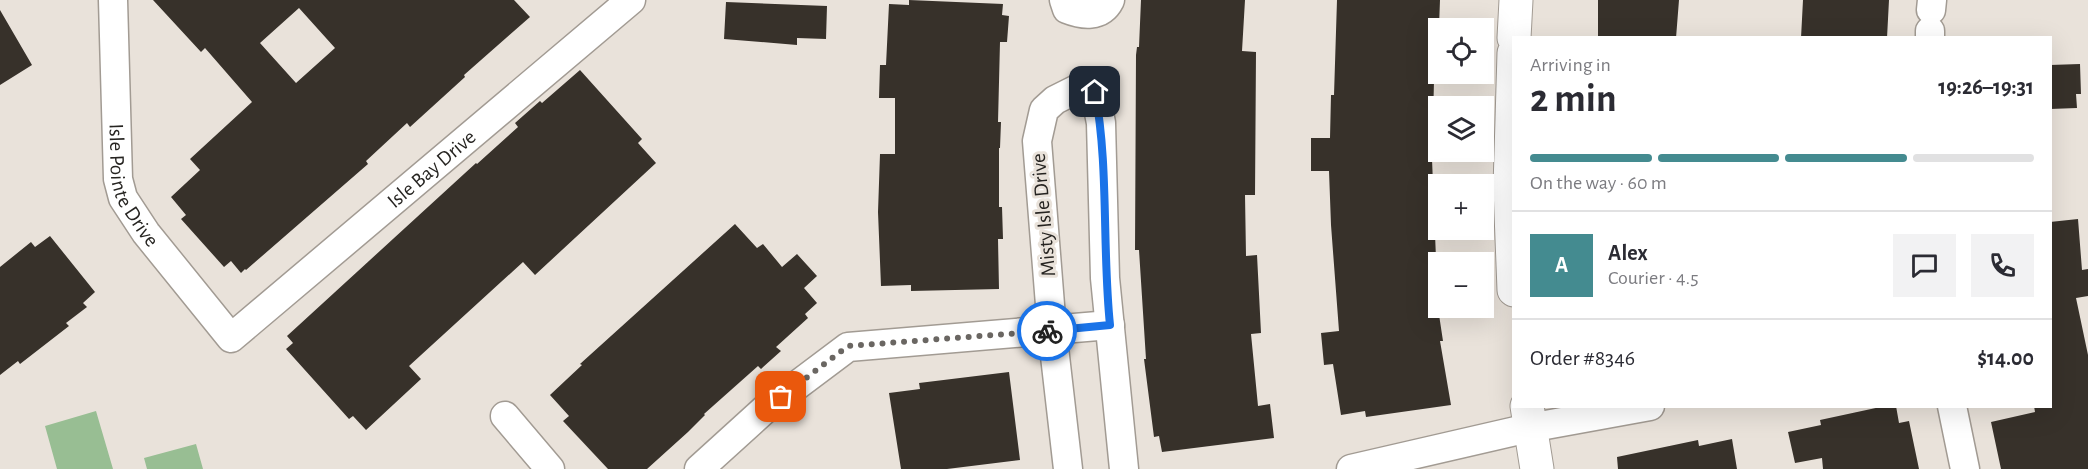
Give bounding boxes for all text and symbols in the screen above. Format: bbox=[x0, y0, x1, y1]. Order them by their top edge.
map controls bbox=[1428, 18, 1494, 318]
button: locate bbox=[1428, 18, 1494, 84]
text: Arriving in bbox=[1530, 55, 1611, 75]
pin bbox=[1069, 66, 1120, 117]
icon: home bbox=[1078, 75, 1111, 108]
text: 19:26–19:31 bbox=[1938, 76, 2034, 98]
text: 2 min bbox=[1530, 80, 1617, 119]
button: layers bbox=[1428, 96, 1494, 162]
street label: Isle Pointe Drive bbox=[105, 123, 162, 251]
street label: Isle Bay Drive bbox=[384, 126, 480, 212]
street label: Misty Isle Drive bbox=[1028, 153, 1059, 277]
text: On the way · 60 m bbox=[1530, 173, 1667, 193]
button: + bbox=[1428, 174, 1494, 240]
button: chat bbox=[1893, 234, 1956, 297]
button: phone bbox=[1971, 234, 2034, 297]
text: Alex bbox=[1608, 242, 1648, 264]
button: − bbox=[1428, 252, 1494, 318]
text: A bbox=[1555, 254, 1568, 276]
text: Courier · 4.5 bbox=[1608, 268, 1699, 288]
courier bbox=[1017, 301, 1077, 361]
icon: bike bbox=[1031, 315, 1064, 348]
text: Order #8346 bbox=[1530, 347, 1635, 369]
text: $14.00 bbox=[1977, 347, 2034, 369]
pin bbox=[755, 371, 806, 422]
icon: bag bbox=[764, 380, 797, 413]

